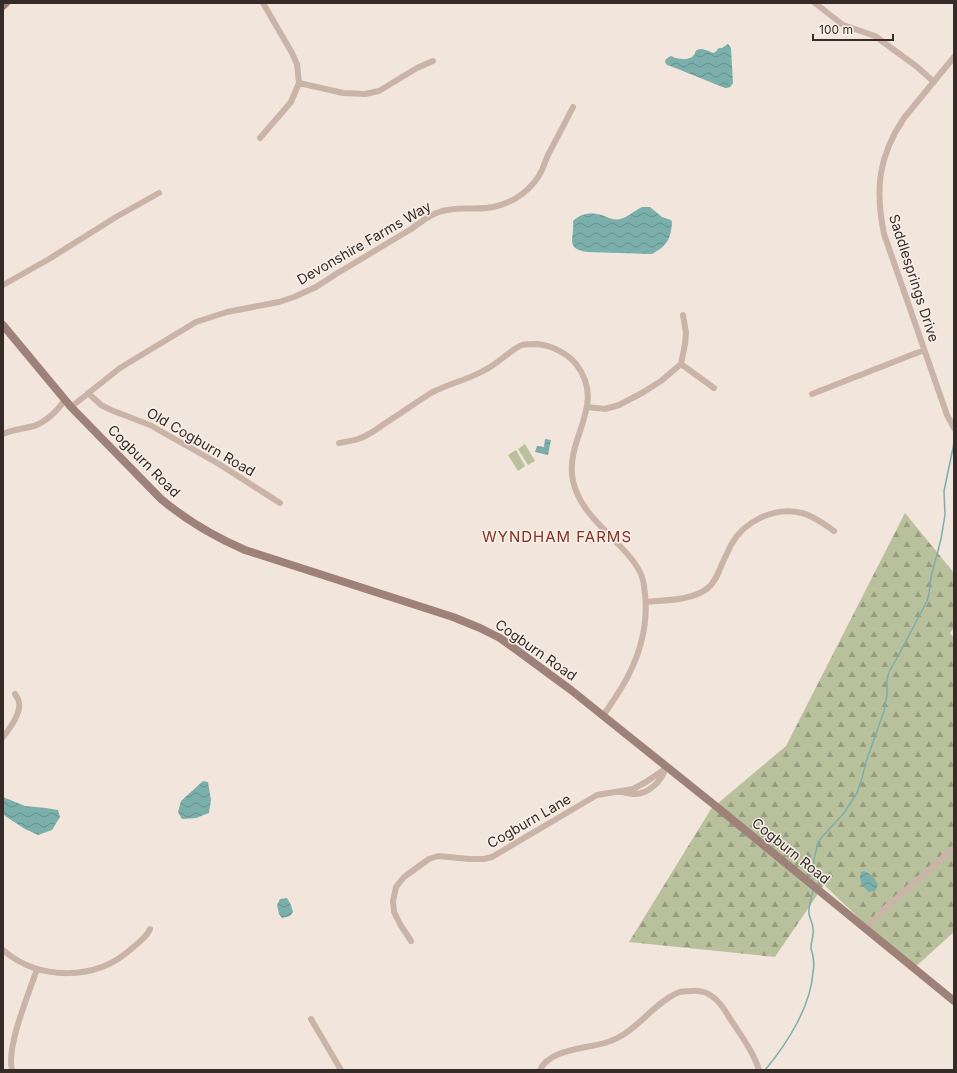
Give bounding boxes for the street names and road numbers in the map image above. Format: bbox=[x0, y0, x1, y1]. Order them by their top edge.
street label: Devonshire Farms Way bbox=[294, 197, 434, 288]
street label: Saddlesprings Drive bbox=[886, 212, 943, 344]
street label: Old Cogburn Road bbox=[144, 404, 258, 480]
street label: Cogburn Road bbox=[104, 421, 184, 501]
street label: Cogburn Road bbox=[492, 615, 580, 684]
street label: Cogburn Lane bbox=[484, 790, 574, 851]
street label: Cogburn Road bbox=[749, 814, 834, 887]

